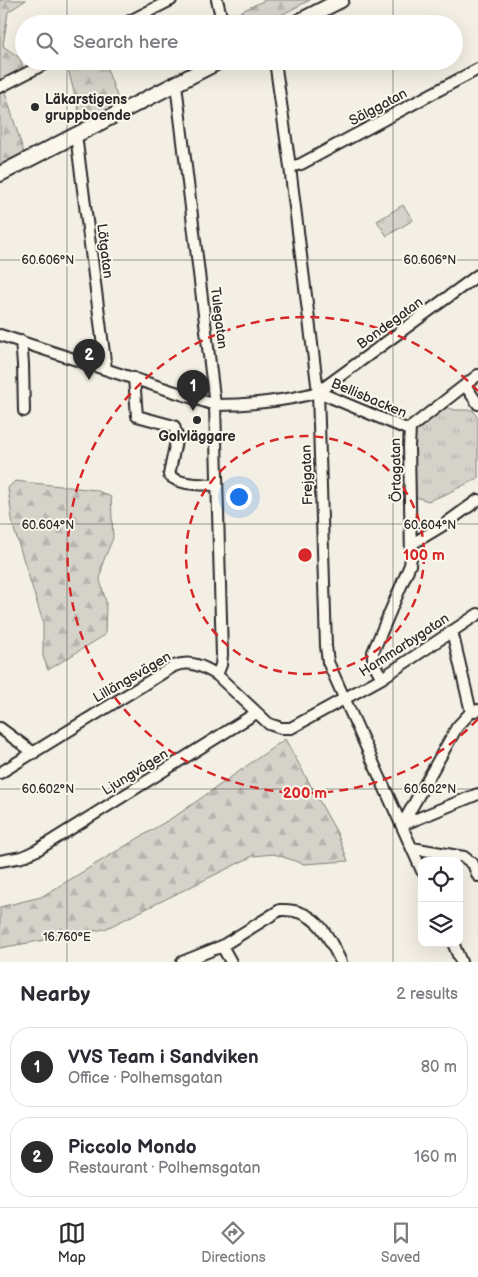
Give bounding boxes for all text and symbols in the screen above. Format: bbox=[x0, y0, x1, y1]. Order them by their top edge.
search box bbox=[15, 15, 463, 70]
icon: search bbox=[33, 29, 61, 57]
text: Search here bbox=[73, 31, 178, 54]
street label: Sälggatan bbox=[346, 85, 410, 129]
place label: Läkarstigens gruppboende bbox=[45, 91, 131, 124]
marker: Läkarstigens gruppboende bbox=[29, 101, 41, 113]
street label: Lötgatan bbox=[93, 223, 117, 279]
text: 60.606°N bbox=[22, 253, 74, 268]
text: 60.606°N bbox=[404, 253, 456, 268]
street label: Tulegatan bbox=[207, 286, 231, 350]
street label: Bondegatan bbox=[354, 293, 426, 353]
pin: 2 bbox=[73, 339, 105, 380]
pin: 1 bbox=[177, 370, 209, 411]
street label: Bellisbacken bbox=[329, 374, 409, 422]
marker: Golvläggare bbox=[191, 414, 203, 426]
place label: Golvläggare bbox=[158, 428, 236, 445]
street label: Örtagatan bbox=[386, 438, 405, 502]
street label: Frejgatan bbox=[297, 444, 317, 506]
your location bbox=[226, 484, 252, 510]
text: 60.604°N bbox=[22, 518, 74, 533]
text: 60.604°N bbox=[404, 518, 456, 533]
centre of rings bbox=[296, 546, 314, 564]
text: 100 m bbox=[403, 546, 445, 565]
street label: Hammarbygatan bbox=[356, 610, 452, 680]
street label: Lillängsvägen bbox=[90, 648, 174, 706]
street label: Ljungvägen bbox=[99, 745, 171, 799]
text: 60.602°N bbox=[22, 782, 74, 797]
text: 60.602°N bbox=[404, 782, 456, 797]
text: 200 m bbox=[283, 784, 327, 803]
map controls bbox=[418, 857, 463, 947]
button: locate bbox=[418, 857, 463, 902]
button: layers bbox=[418, 902, 463, 947]
text: 16.760°E bbox=[43, 930, 91, 945]
text: Nearby bbox=[20, 982, 90, 1007]
text: 2 results bbox=[396, 985, 458, 1004]
text: VVS Team i Sandviken bbox=[68, 1046, 259, 1069]
text: 1 bbox=[34, 1058, 40, 1077]
text: 80 m bbox=[421, 1058, 457, 1077]
text: Office · Polhemsgatan bbox=[68, 1069, 222, 1088]
text: Piccolo Mondo bbox=[68, 1136, 197, 1159]
text: 2 bbox=[32, 1148, 42, 1167]
text: 160 m bbox=[414, 1148, 457, 1167]
text: Restaurant · Polhemsgatan bbox=[68, 1159, 260, 1178]
tab: Map bbox=[58, 1219, 86, 1266]
tab: Directions bbox=[201, 1219, 266, 1266]
tab: Saved bbox=[381, 1219, 420, 1266]

